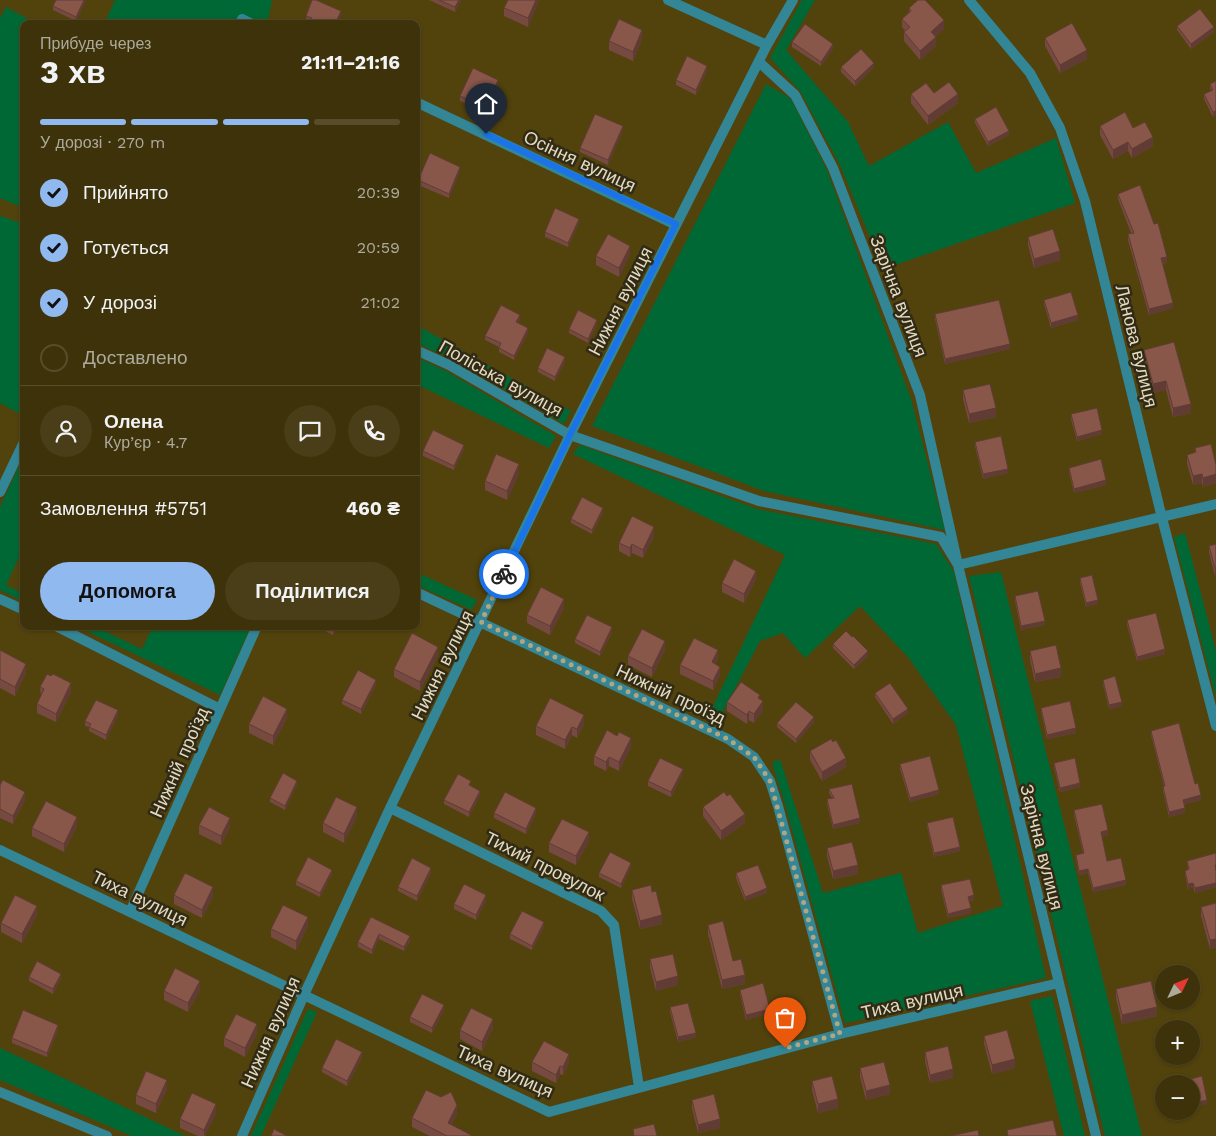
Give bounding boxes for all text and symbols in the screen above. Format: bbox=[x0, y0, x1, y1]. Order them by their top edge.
text: Прибуде через bbox=[40, 34, 151, 53]
text: 21:11–21:16 bbox=[301, 51, 400, 74]
text: 3 хв bbox=[40, 53, 106, 91]
pin bbox=[465, 83, 507, 134]
icon: home bbox=[472, 90, 500, 118]
street label: Осіння вулиця bbox=[521, 126, 639, 196]
text: У дорозі · 270 m bbox=[40, 133, 165, 152]
icon: check bbox=[40, 179, 68, 207]
text: Прийнято bbox=[83, 181, 168, 204]
text: 20:39 bbox=[357, 183, 400, 202]
street label: Зарічна вулиця bbox=[866, 232, 932, 360]
icon: check bbox=[40, 234, 68, 262]
text: Готується bbox=[83, 236, 169, 259]
text: 20:59 bbox=[357, 238, 400, 257]
street label: Нижня вулиця bbox=[584, 243, 656, 359]
street label: Ланова вулиця bbox=[1112, 282, 1162, 410]
icon: check bbox=[40, 289, 68, 317]
text: У дорозі bbox=[83, 291, 157, 314]
text: 21:02 bbox=[360, 293, 400, 312]
street label: Поліська вулиця bbox=[435, 335, 567, 421]
text: Доставлено bbox=[83, 346, 188, 369]
button: person bbox=[40, 405, 92, 457]
button: chat bbox=[284, 405, 336, 457]
button: phone bbox=[348, 405, 400, 457]
text: Олена bbox=[104, 410, 163, 433]
text: Кур’єр · 4.7 bbox=[104, 433, 187, 452]
text: Замовлення #5751 bbox=[40, 497, 207, 520]
text: 460 ₴ bbox=[346, 497, 400, 520]
courier bbox=[479, 549, 529, 599]
icon: bike bbox=[490, 560, 518, 588]
button: Допомога bbox=[40, 562, 215, 620]
button: Поділитися bbox=[225, 562, 400, 620]
street label: Нижня вулиця bbox=[406, 607, 478, 723]
street label: Нижній проїзд bbox=[613, 659, 730, 729]
street label: Нижній проїзд bbox=[145, 703, 213, 820]
street label: Зарічна вулиця bbox=[1016, 782, 1068, 912]
street label: Тихий провулок bbox=[482, 827, 609, 905]
street label: Тиха вулиця bbox=[89, 866, 191, 930]
north arrow bbox=[1155, 965, 1200, 1010]
map controls bbox=[1155, 965, 1200, 1120]
street label: Нижня вулиця bbox=[236, 973, 304, 1091]
street label: Тиха вулиця bbox=[859, 979, 965, 1023]
pin bbox=[764, 997, 806, 1048]
icon: bag bbox=[771, 1004, 799, 1032]
button: + bbox=[1155, 1020, 1200, 1065]
street label: Тиха вулиця bbox=[453, 1040, 557, 1102]
button: − bbox=[1155, 1075, 1200, 1120]

